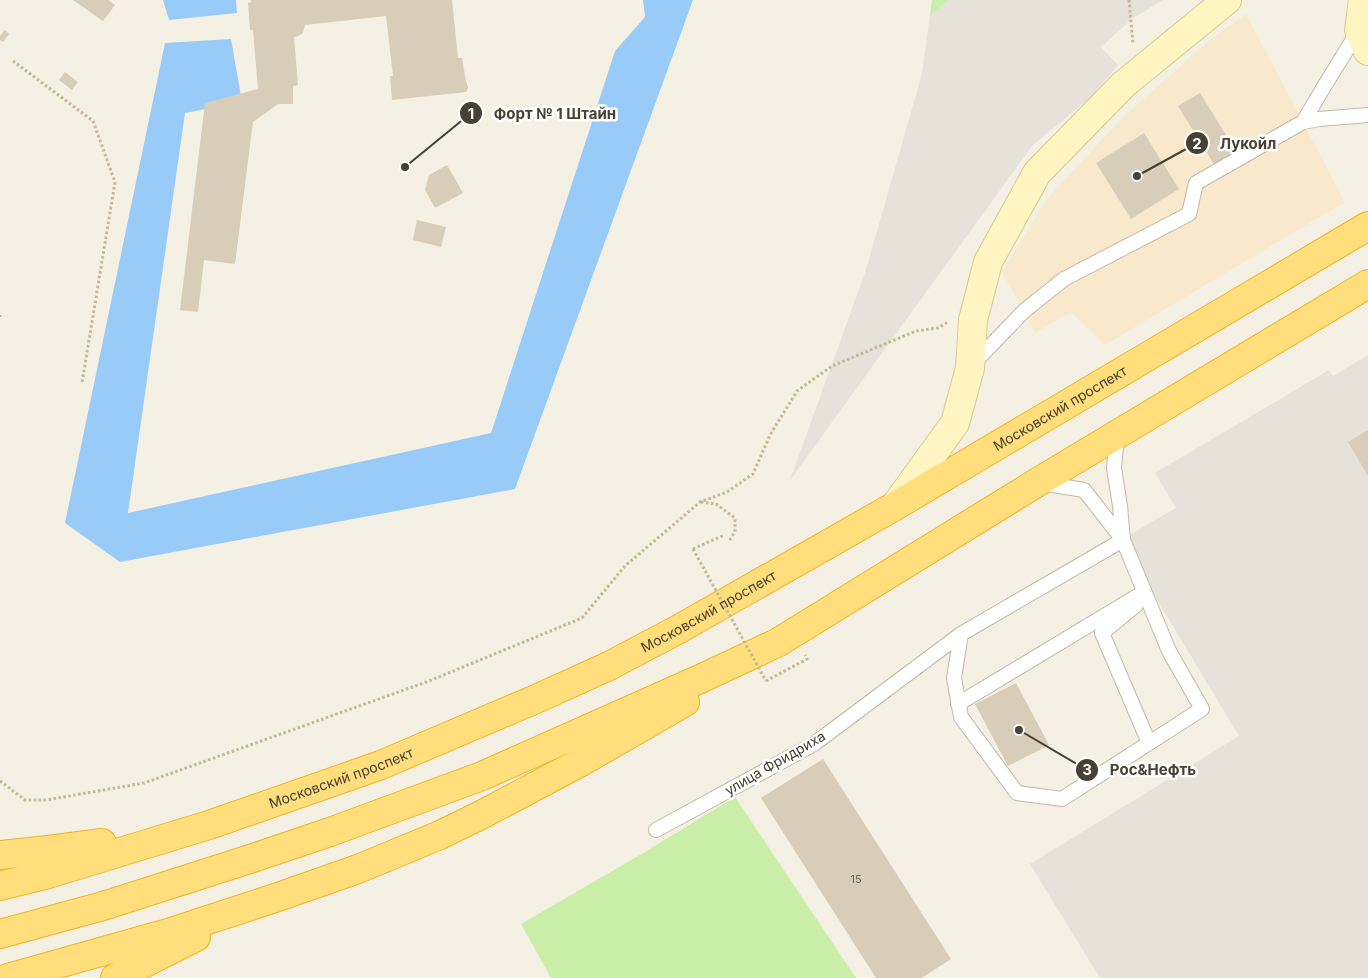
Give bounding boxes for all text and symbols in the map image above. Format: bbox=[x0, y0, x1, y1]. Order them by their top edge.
callout: Форт № 1 Штайн bbox=[459, 98, 626, 128]
text: 1 bbox=[468, 104, 474, 123]
text: Форт № 1 Штайн bbox=[494, 104, 616, 123]
callout: Лукойл bbox=[1184, 128, 1286, 158]
text: 2 bbox=[1192, 134, 1202, 153]
text: Лукойл bbox=[1220, 134, 1276, 153]
street label: Московский проспект bbox=[990, 361, 1130, 454]
street label: Московский проспект bbox=[638, 566, 779, 656]
street label: улица Фридриха bbox=[721, 727, 828, 798]
street label: Московский проспект bbox=[266, 743, 416, 811]
callout: Рос&Нефть bbox=[1074, 755, 1206, 785]
text: 3 bbox=[1082, 760, 1092, 779]
text: Рос&Нефть bbox=[1110, 760, 1196, 779]
house number: 15 bbox=[850, 872, 862, 886]

